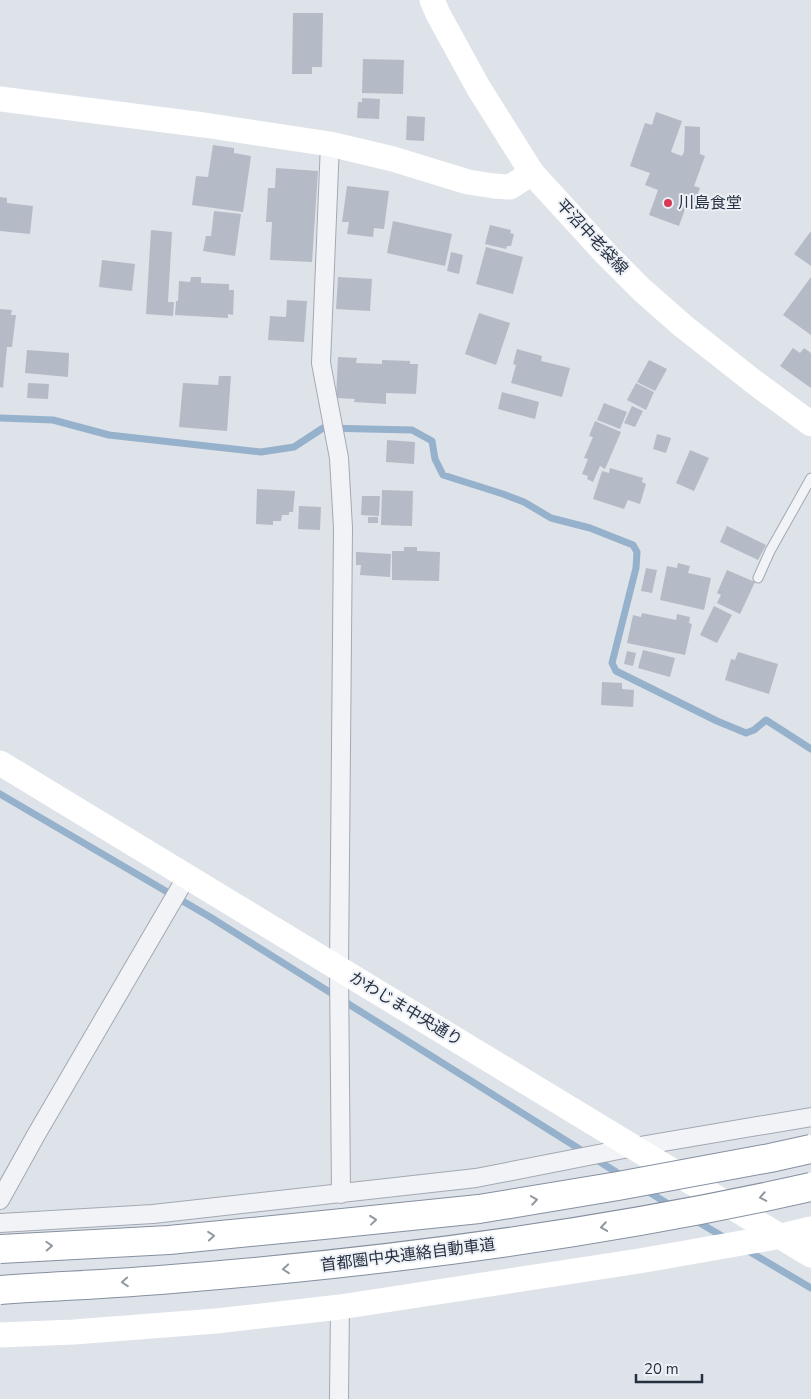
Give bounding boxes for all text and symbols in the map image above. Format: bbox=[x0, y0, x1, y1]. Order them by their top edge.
place label: 川島食堂 bbox=[678, 192, 742, 214]
street label: 平沼中老袋線 bbox=[551, 194, 633, 280]
marker: 川島食堂 bbox=[662, 197, 674, 209]
street label: かわじま中央通り bbox=[345, 967, 467, 1051]
one-way arrow bbox=[759, 1191, 768, 1201]
one-way arrow bbox=[530, 1195, 538, 1206]
one-way arrow bbox=[369, 1215, 377, 1226]
one-way arrow bbox=[599, 1222, 608, 1232]
one-way arrow bbox=[207, 1231, 215, 1242]
street label: 首都圏中央連絡自動車道 bbox=[319, 1233, 497, 1277]
one-way arrow bbox=[45, 1241, 53, 1252]
one-way arrow bbox=[282, 1263, 290, 1274]
one-way arrow bbox=[120, 1277, 128, 1288]
scale bar bbox=[636, 1352, 702, 1384]
text: 20 m bbox=[644, 1359, 679, 1379]

